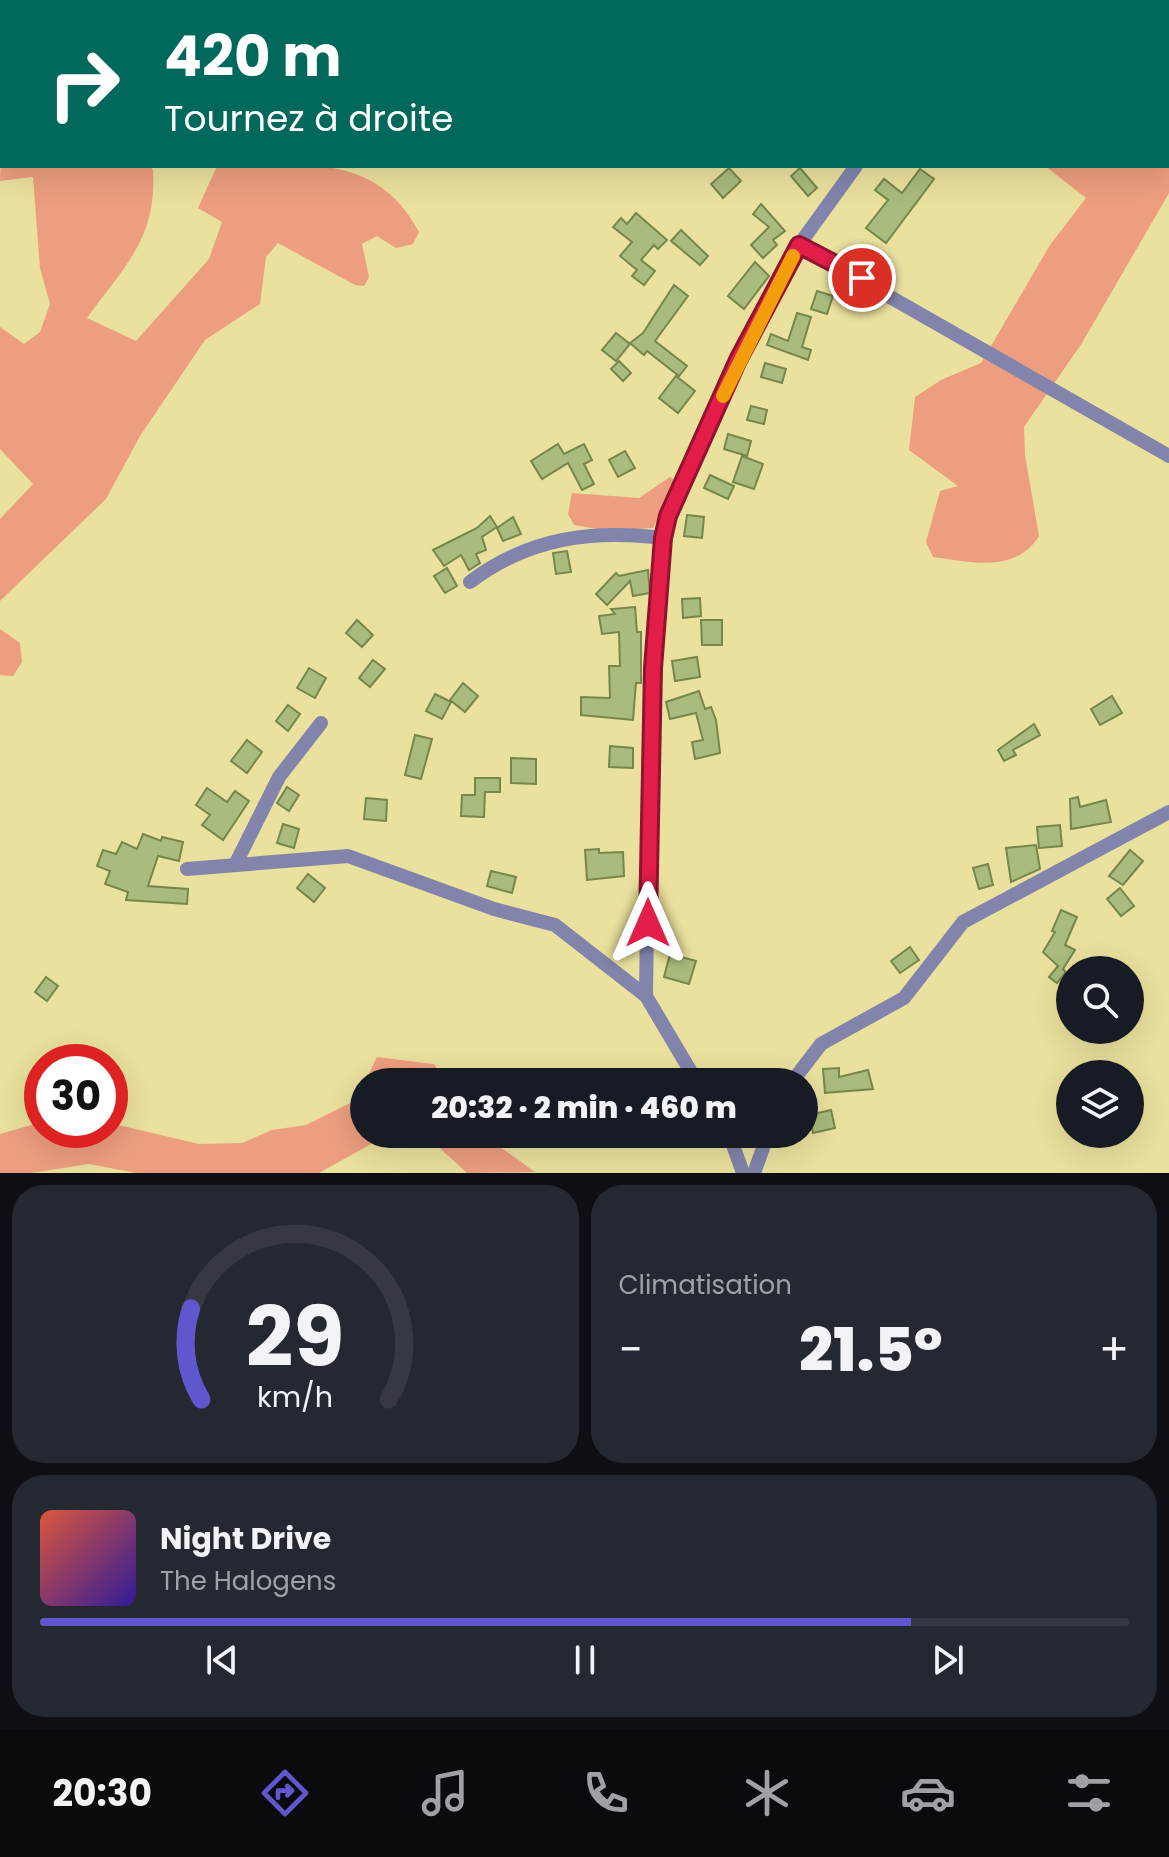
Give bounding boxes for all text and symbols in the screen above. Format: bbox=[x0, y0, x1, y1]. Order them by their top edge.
text: 420 m bbox=[164, 17, 342, 96]
icon: right bbox=[32, 32, 136, 136]
text: Tournez à droite bbox=[164, 93, 453, 144]
pin bbox=[828, 244, 896, 312]
icon: arrive bbox=[840, 256, 884, 300]
position arrow bbox=[606, 881, 690, 965]
map controls bbox=[1056, 956, 1144, 1148]
button: search bbox=[1056, 956, 1144, 1044]
speed limit sign: 30 bbox=[24, 1044, 128, 1148]
button: layers bbox=[1056, 1060, 1144, 1148]
text: 20:32 · 2 min · 460 m bbox=[431, 1086, 737, 1129]
text: Climatisation bbox=[619, 1267, 792, 1303]
text: 29 bbox=[246, 1279, 345, 1395]
text: 21.5° bbox=[799, 1308, 943, 1392]
text: − bbox=[619, 1319, 643, 1380]
text: + bbox=[1099, 1319, 1129, 1380]
text: km/h bbox=[257, 1377, 333, 1417]
text: Night Drive bbox=[160, 1517, 331, 1560]
text: The Halogens bbox=[160, 1563, 336, 1599]
icon: previous bbox=[200, 1638, 244, 1682]
icon: pause bbox=[563, 1638, 607, 1682]
icon: next bbox=[926, 1638, 970, 1682]
icon: directions bbox=[257, 1765, 313, 1821]
icon: music bbox=[417, 1765, 473, 1821]
icon: phone bbox=[578, 1765, 634, 1821]
icon: climate bbox=[739, 1765, 795, 1821]
icon: car bbox=[900, 1765, 956, 1821]
icon: filters bbox=[1061, 1765, 1117, 1821]
text: 20:30 bbox=[52, 1768, 152, 1819]

